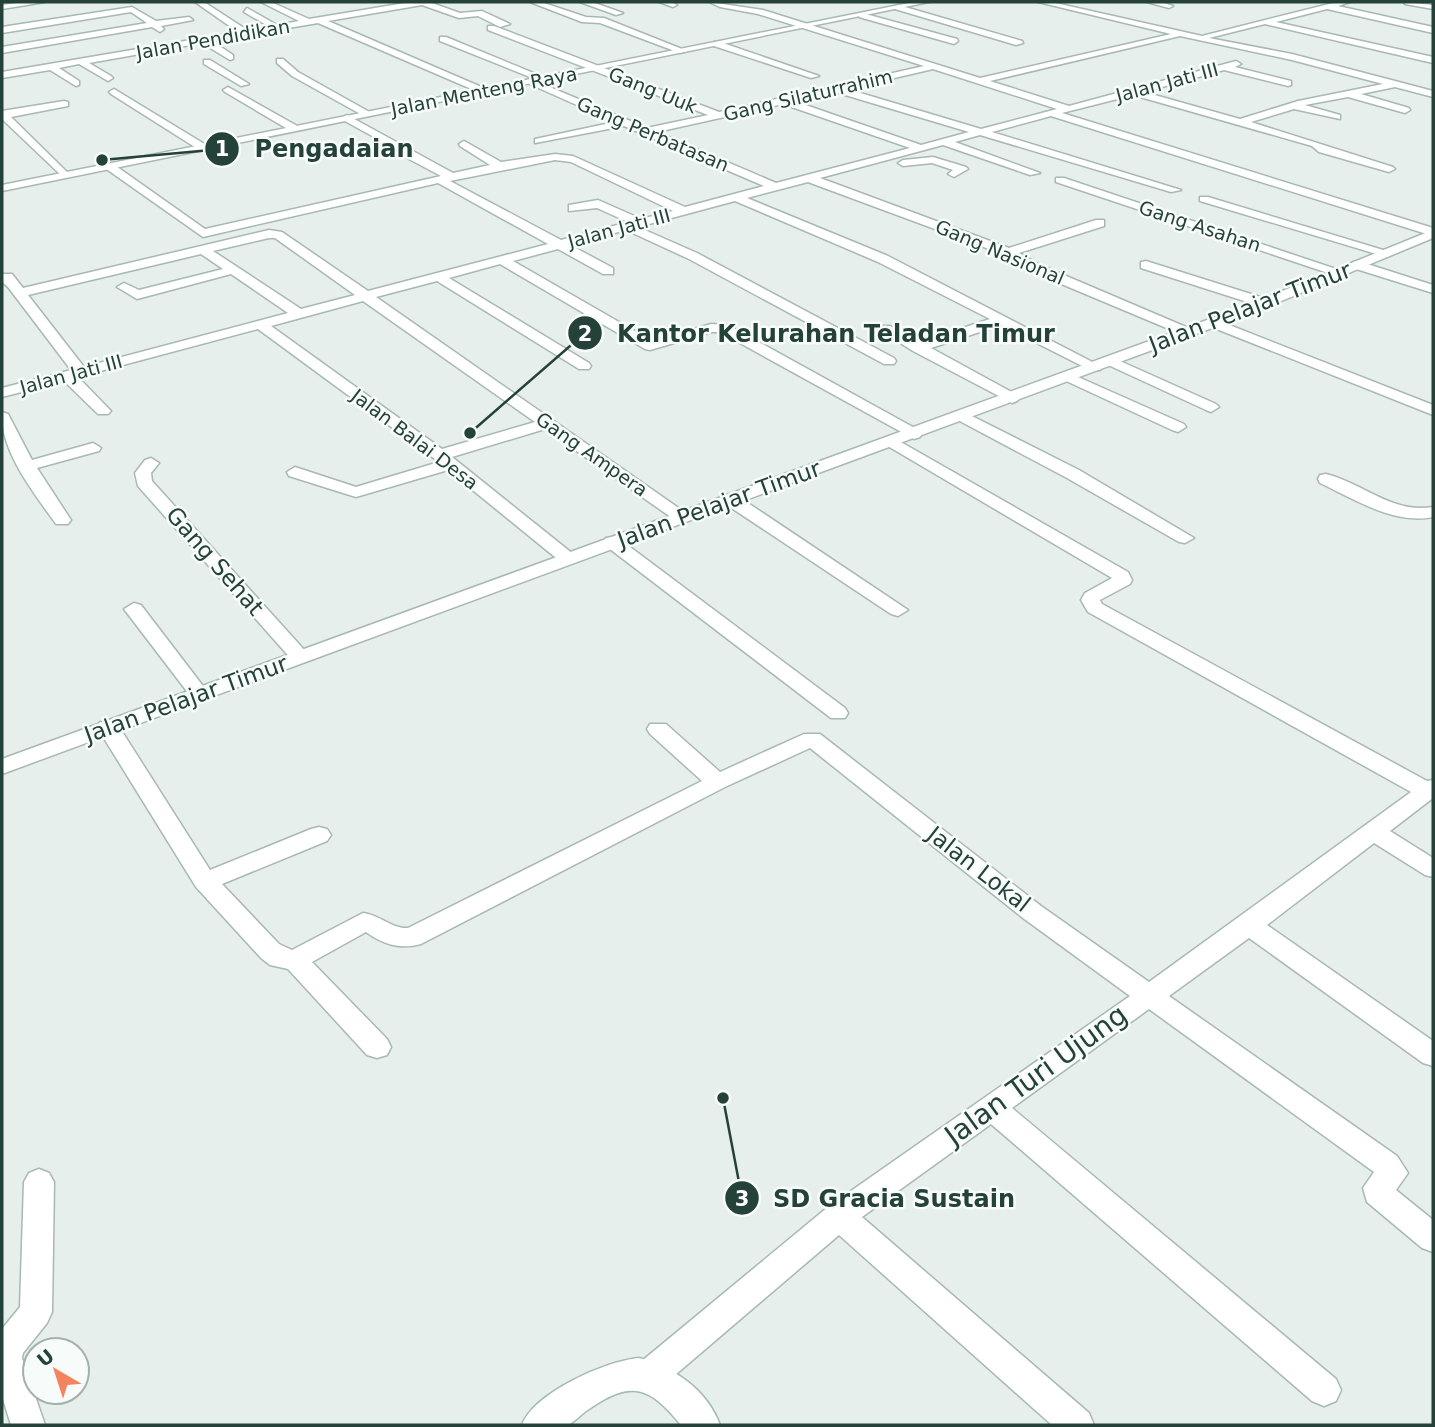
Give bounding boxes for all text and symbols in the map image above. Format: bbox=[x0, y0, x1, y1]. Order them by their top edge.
street label: Jalan Pendidikan bbox=[133, 15, 292, 64]
street label: Jalan Jati III bbox=[1112, 58, 1221, 106]
street label: Jalan Menteng Raya bbox=[388, 62, 579, 120]
street label: Gang Uuk bbox=[606, 62, 700, 118]
street label: Gang Silaturrahim bbox=[721, 65, 895, 125]
street label: Gang Perbatasan bbox=[574, 92, 732, 176]
callout: Pengadaian bbox=[205, 126, 427, 171]
text: Pengadaian bbox=[254, 135, 414, 163]
text: 1 bbox=[215, 137, 229, 161]
street label: Gang Asahan bbox=[1136, 196, 1264, 256]
street label: Jalan Jati III bbox=[564, 204, 673, 252]
street label: Gang Nasional bbox=[932, 215, 1068, 289]
street label: Jalan Pelajar Timur bbox=[1143, 256, 1355, 358]
callout: Kantor Kelurahan Teladan Timur bbox=[568, 311, 1068, 356]
text: Kantor Kelurahan Teladan Timur bbox=[617, 320, 1055, 348]
text: 2 bbox=[578, 322, 592, 346]
street label: Jalan Jati III bbox=[16, 350, 125, 398]
street label: Jalan Balai Desa bbox=[346, 384, 483, 494]
street label: Gang Ampera bbox=[532, 407, 652, 501]
street label: Jalan Pelajar Timur bbox=[612, 455, 825, 554]
street label: Gang Sehat bbox=[161, 502, 269, 620]
street label: Jalan Pelajar Timur bbox=[79, 650, 292, 749]
street label: Jalan Lokal bbox=[921, 820, 1036, 917]
street label: Jalan Turi Ujung bbox=[937, 998, 1134, 1153]
callout: SD Gracia Sustain bbox=[724, 1176, 1029, 1221]
text: SD Gracia Sustain bbox=[773, 1185, 1015, 1213]
text: 3 bbox=[735, 1187, 749, 1211]
north arrow bbox=[21, 1336, 91, 1406]
text: U bbox=[32, 1344, 58, 1371]

